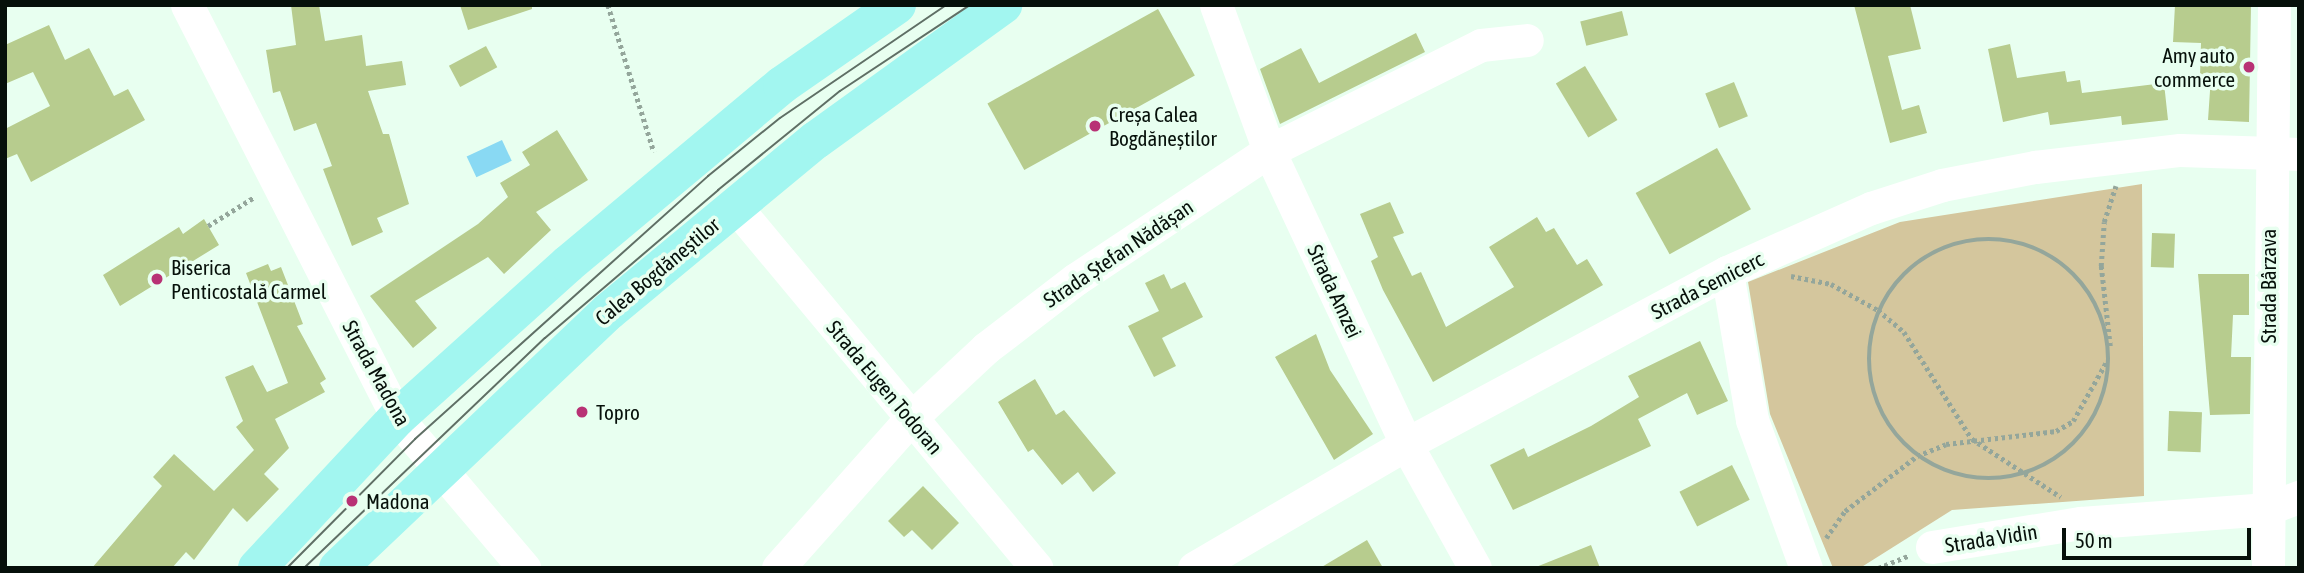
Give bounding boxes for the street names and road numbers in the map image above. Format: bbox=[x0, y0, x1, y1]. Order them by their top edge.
street label: Strada Ștefan Nădășan bbox=[1038, 194, 1198, 312]
street label: Calea Bogdăneștilor bbox=[590, 212, 724, 330]
street label: Strada Bârzava bbox=[2255, 229, 2281, 343]
street label: Strada Amzei bbox=[1302, 240, 1368, 342]
street label: Strada Semicerc bbox=[1647, 246, 1767, 324]
street label: Strada Eugen Todoran bbox=[822, 315, 948, 459]
street label: Strada Madona bbox=[338, 316, 416, 430]
street label: Strada Vidin bbox=[1943, 518, 2039, 558]

